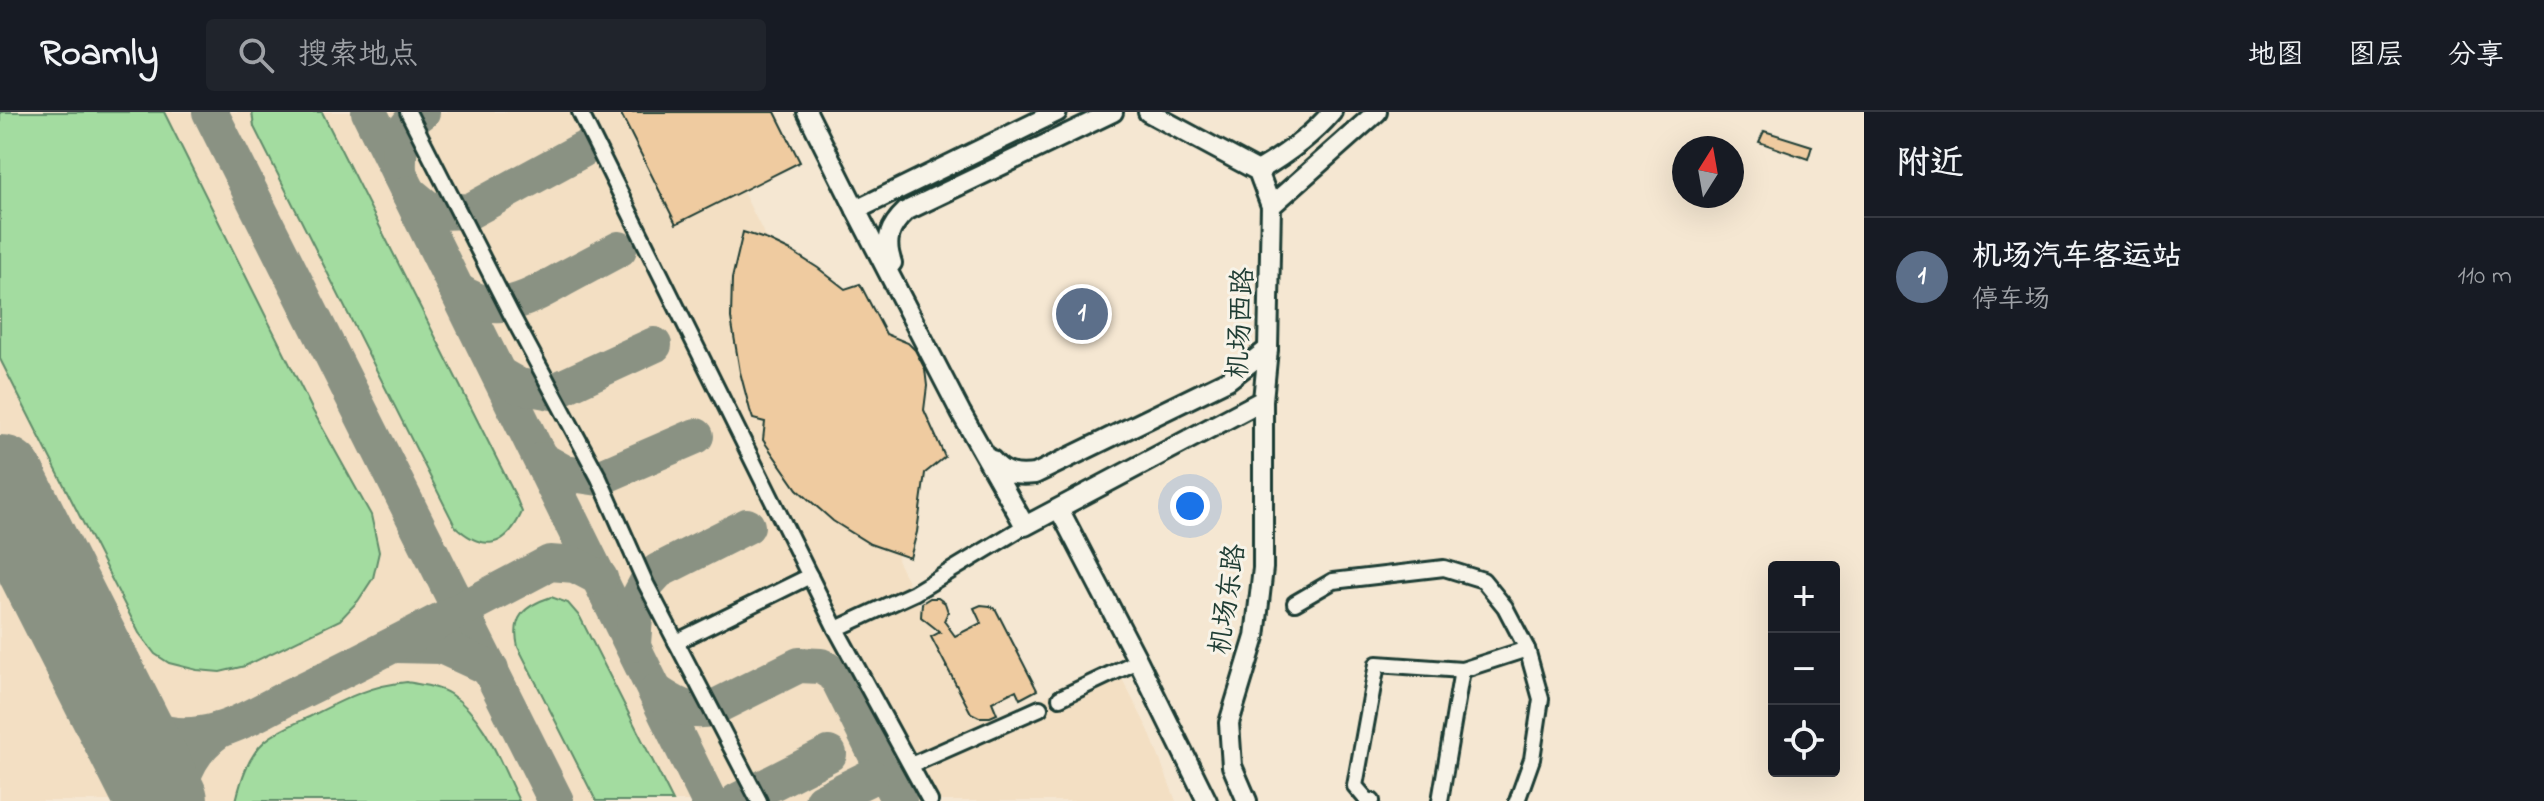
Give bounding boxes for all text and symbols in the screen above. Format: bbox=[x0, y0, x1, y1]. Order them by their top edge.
search box bbox=[206, 19, 766, 91]
text: Roamly bbox=[40, 27, 158, 83]
icon: search bbox=[234, 33, 278, 77]
text: 搜索地点 bbox=[298, 34, 418, 78]
text: 地图 bbox=[2248, 36, 2304, 77]
text: 图层 bbox=[2348, 36, 2404, 77]
text: 分享 bbox=[2448, 36, 2504, 77]
north arrow bbox=[1672, 136, 1744, 208]
text: 附近 bbox=[1896, 140, 1964, 190]
text: 机场汽车客运站 bbox=[1972, 236, 2182, 280]
text: 1 bbox=[1918, 258, 1926, 296]
text: 110 m bbox=[2458, 258, 2512, 296]
street label: 机场西路 bbox=[1219, 266, 1266, 380]
text: 停车场 bbox=[1972, 282, 2050, 320]
pin: 1 bbox=[1056, 284, 1108, 344]
your location bbox=[1170, 486, 1210, 526]
street label: 机场东路 bbox=[1201, 541, 1258, 658]
map controls bbox=[1768, 561, 1840, 777]
button: + bbox=[1768, 561, 1840, 633]
button: − bbox=[1768, 633, 1840, 705]
button: locate bbox=[1768, 705, 1840, 777]

